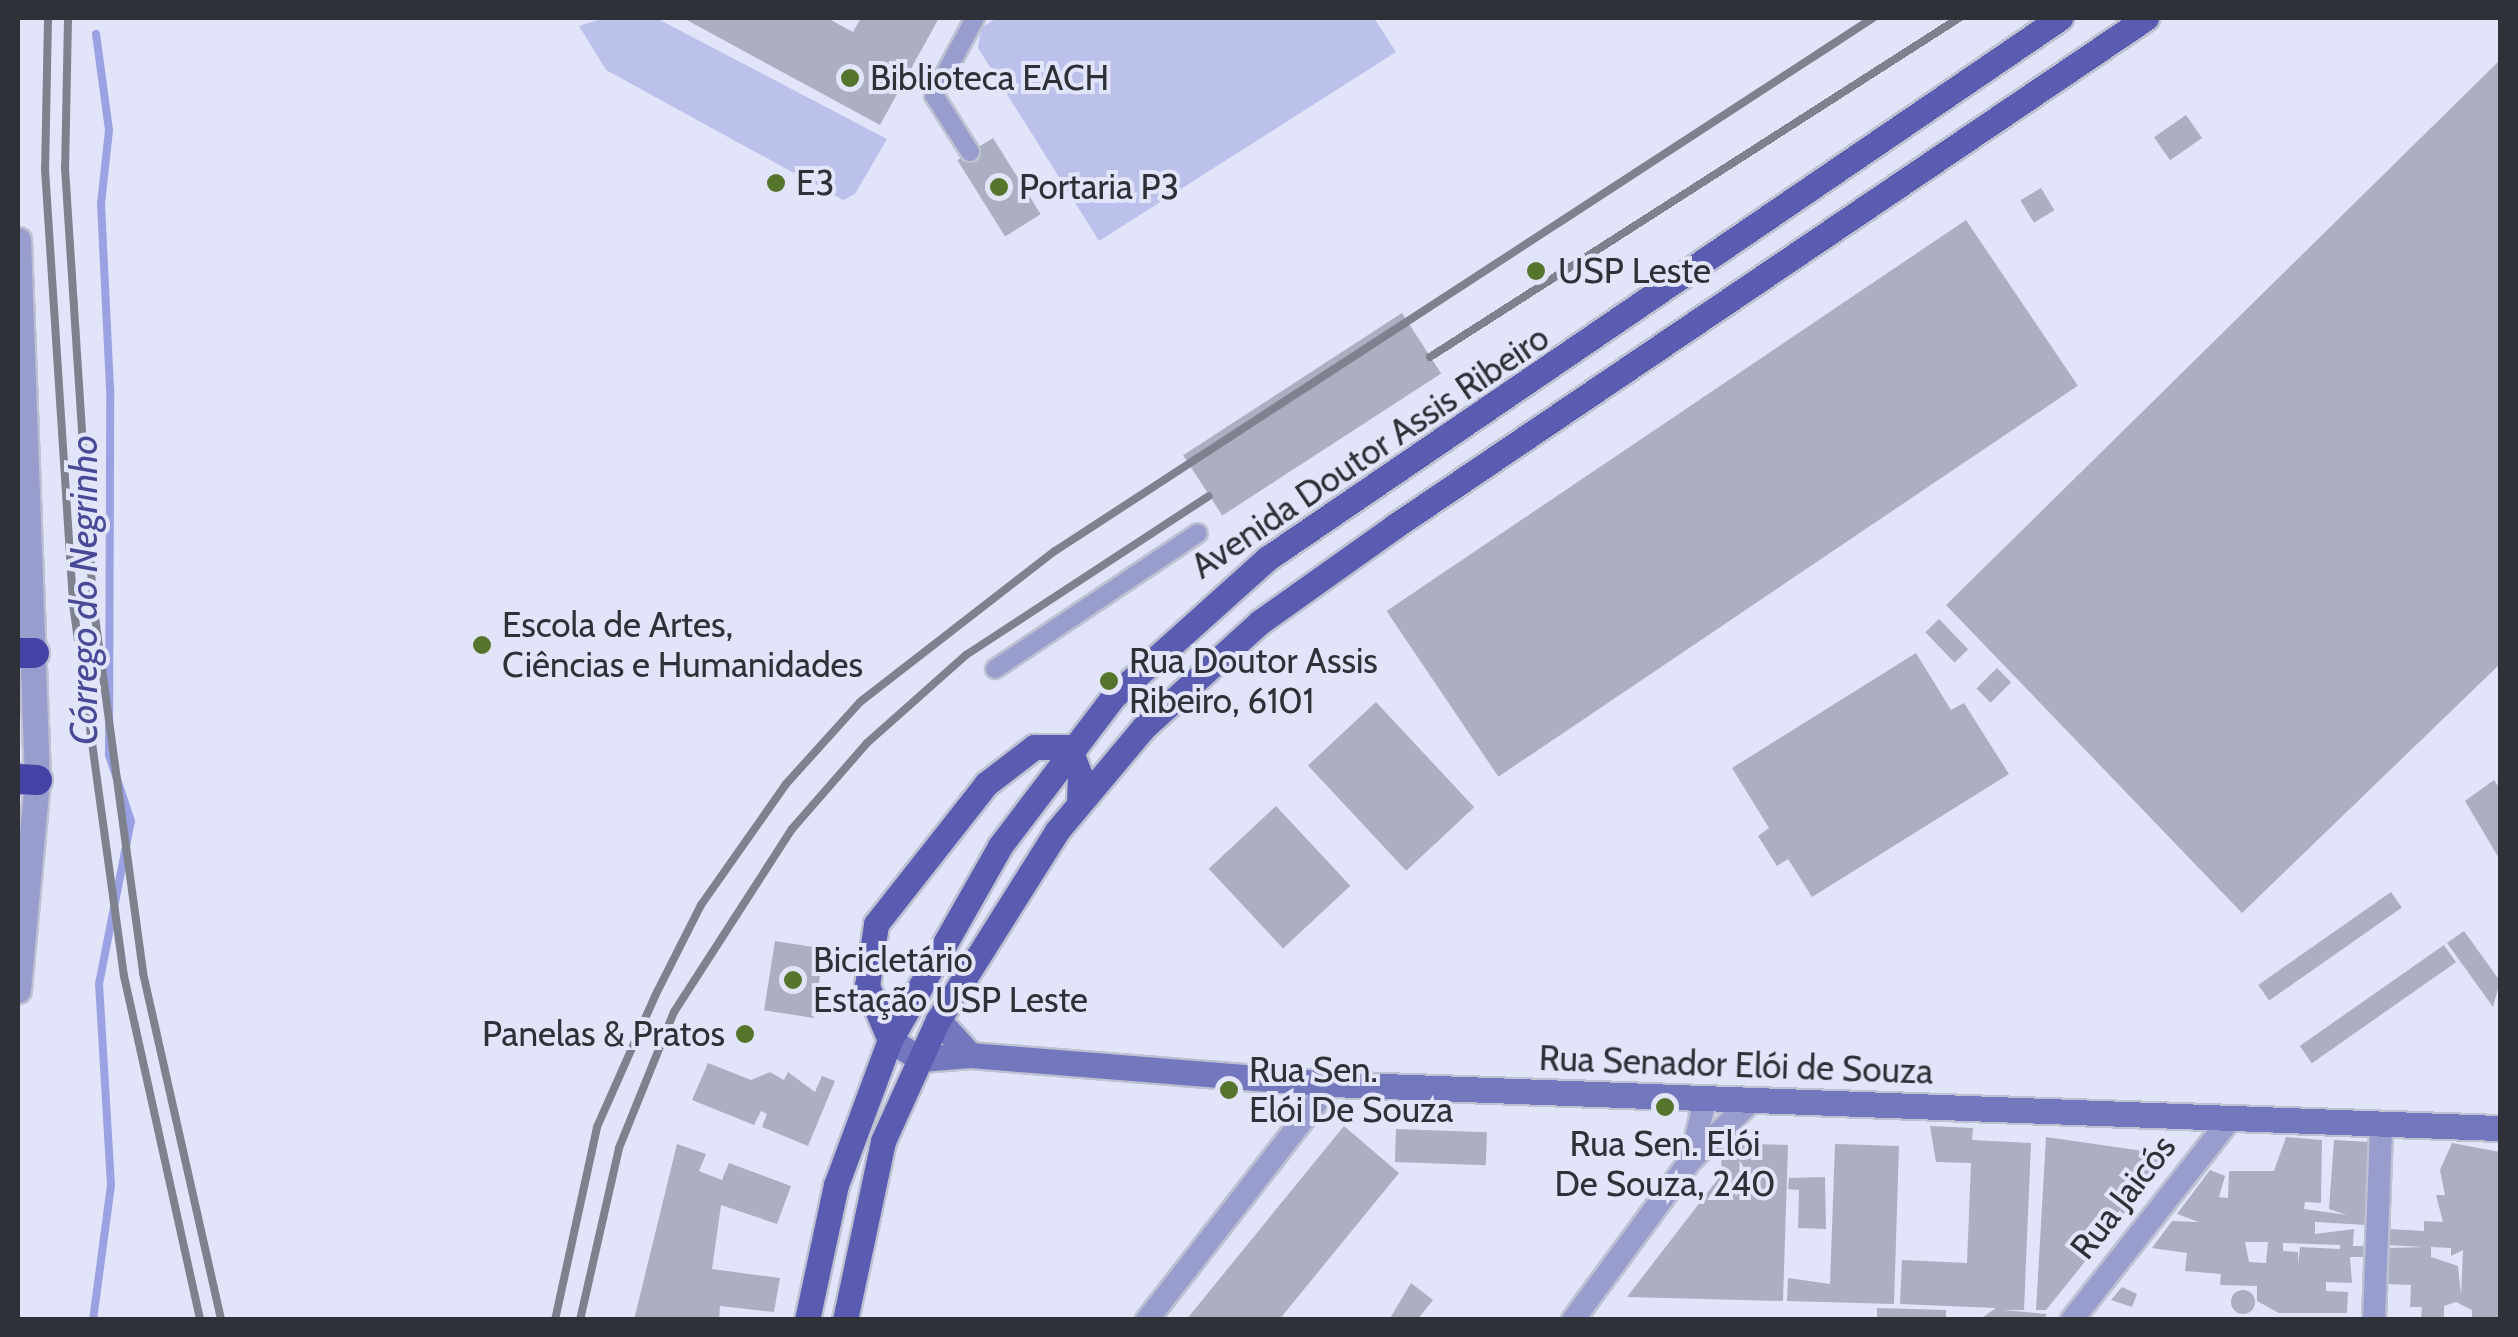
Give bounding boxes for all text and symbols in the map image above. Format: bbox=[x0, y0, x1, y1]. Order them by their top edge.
place label: Biblioteca EACH bbox=[870, 57, 1109, 99]
marker: Biblioteca EACH bbox=[839, 67, 861, 89]
place label: E3 bbox=[796, 162, 834, 204]
place label: Portaria P3 bbox=[1019, 166, 1179, 208]
marker: E3 bbox=[765, 172, 787, 194]
marker: Portaria P3 bbox=[988, 176, 1010, 198]
place label: USP Leste bbox=[1558, 250, 1711, 292]
marker: USP Leste bbox=[1523, 258, 1549, 284]
street label: Avenida Doutor Assis Ribeiro bbox=[1183, 317, 1557, 587]
water label: Córrego do Negrinho bbox=[61, 435, 107, 745]
place label: Escola de Artes, Ciências e Humanidades bbox=[502, 604, 863, 686]
marker: Escola de Artes, Ciências e Humanidades bbox=[471, 634, 493, 656]
place label: Rua Doutor Assis Ribeiro, 6101 bbox=[1129, 640, 1378, 722]
marker: Rua Doutor Assis Ribeiro, 6101 bbox=[1098, 670, 1120, 692]
place label: Bicicletário Estação USP Leste bbox=[813, 939, 1088, 1021]
marker: Bicicletário Estação USP Leste bbox=[782, 969, 804, 991]
place label: Panelas & Pratos bbox=[482, 1013, 725, 1055]
marker: Panelas & Pratos bbox=[734, 1023, 756, 1045]
street label: Rua Senador Elói de Souza bbox=[1538, 1037, 1934, 1093]
place label: Rua Sen. Elói De Souza bbox=[1249, 1049, 1453, 1131]
marker: Rua Sen. Elói De Souza bbox=[1218, 1079, 1240, 1101]
marker: Rua Sen. Elói De Souza, 240 bbox=[1654, 1096, 1676, 1118]
place label: Rua Sen. Elói De Souza, 240 bbox=[1555, 1123, 1775, 1205]
street label: Rua Jaicós bbox=[2062, 1127, 2184, 1267]

